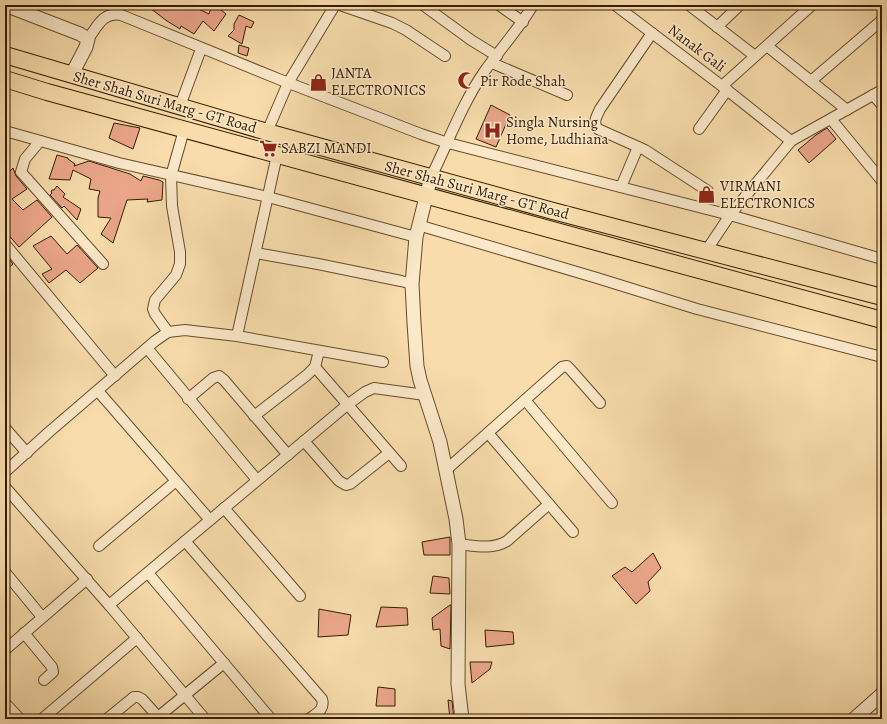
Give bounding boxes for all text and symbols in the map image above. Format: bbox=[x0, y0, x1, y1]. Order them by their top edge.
street label: Nanak Gali bbox=[664, 20, 730, 76]
place label: JANTA ELECTRONICS bbox=[331, 63, 426, 100]
street label: Sher Shah Suri Marg - GT Road bbox=[71, 66, 260, 138]
mosque icon: Pir Rode Shah bbox=[457, 71, 477, 91]
place label: Pir Rode Shah bbox=[480, 71, 566, 91]
shop icon: JANTA ELECTRONICS bbox=[308, 72, 328, 92]
place label: Singla Nursing Home, Ludhiana bbox=[506, 112, 609, 149]
hospital icon: Singla Nursing Home, Ludhiana bbox=[483, 121, 503, 141]
supermarket icon: SABZI MANDI bbox=[258, 138, 278, 158]
place label: SABZI MANDI bbox=[281, 138, 372, 158]
street label: Sher Shah Suri Marg - GT Road bbox=[383, 156, 572, 225]
place label: VIRMANI ELECTRONICS bbox=[719, 176, 815, 213]
shop icon: VIRMANI ELECTRONICS bbox=[697, 185, 717, 205]

